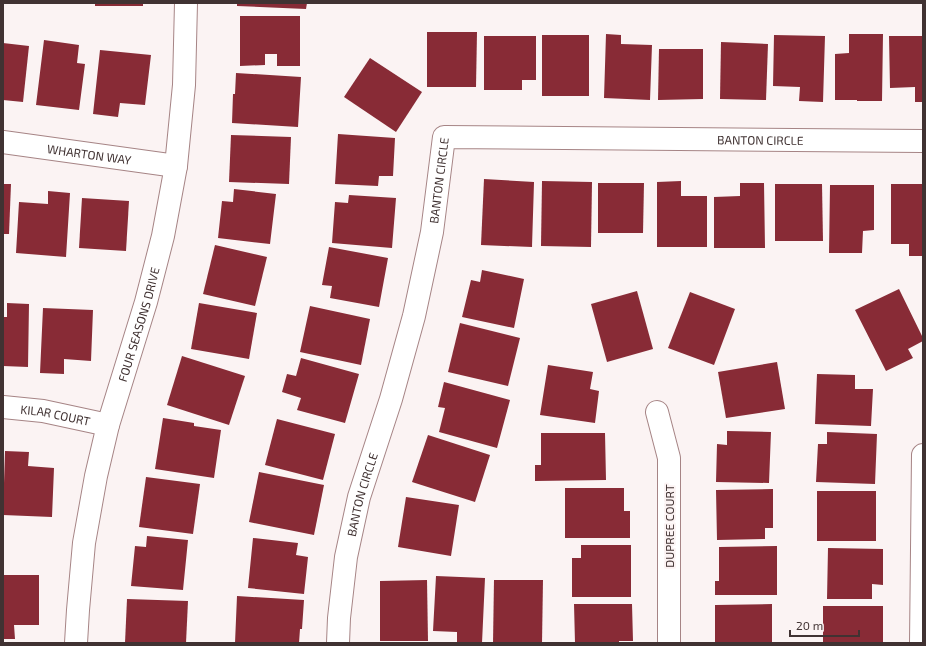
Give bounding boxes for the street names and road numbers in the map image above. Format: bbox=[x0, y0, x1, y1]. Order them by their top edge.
street label: BANTON CIRCLE bbox=[717, 132, 804, 147]
street label: BANTON CIRCLE bbox=[426, 136, 451, 224]
street label: WHARTON WAY bbox=[46, 141, 132, 167]
street label: FOUR SEASONS DRIVE bbox=[115, 265, 162, 383]
street label: KILAR COURT bbox=[20, 402, 92, 428]
street label: BANTON CIRCLE bbox=[344, 450, 380, 538]
street label: DUPREE COURT bbox=[662, 484, 676, 568]

